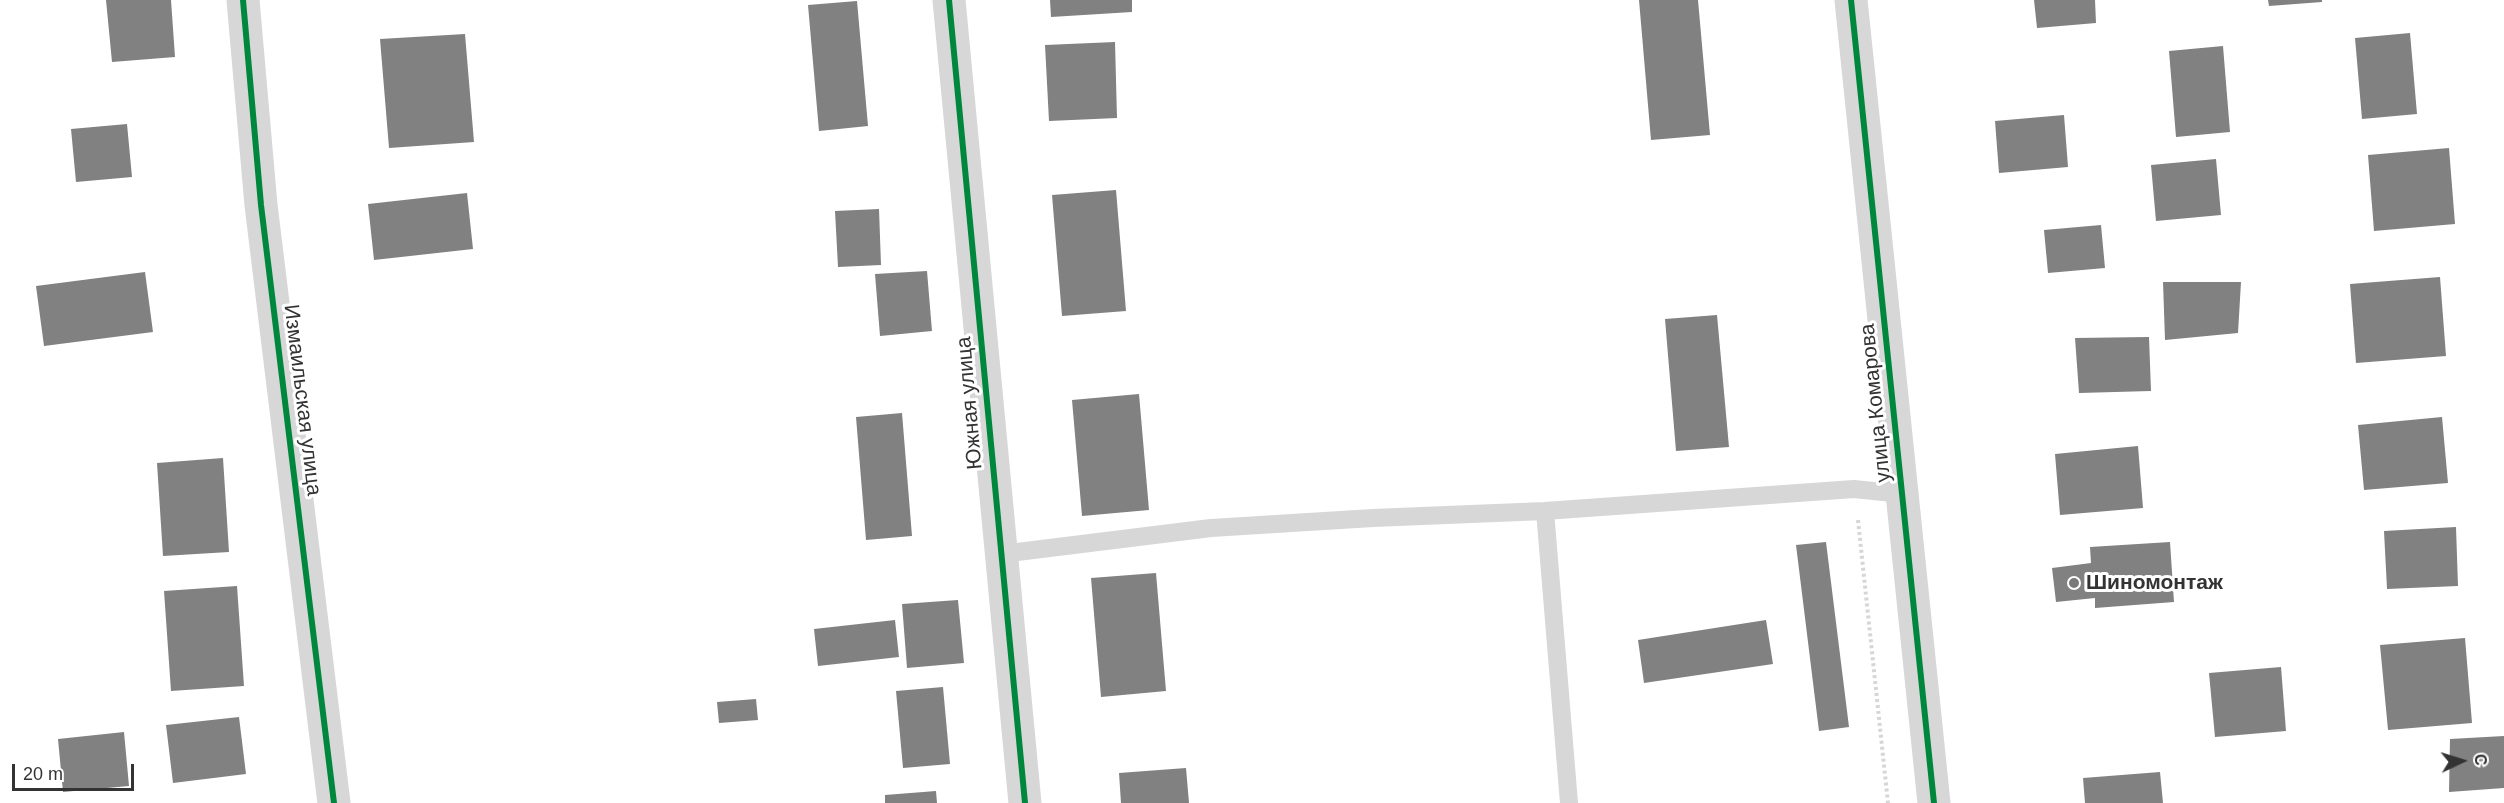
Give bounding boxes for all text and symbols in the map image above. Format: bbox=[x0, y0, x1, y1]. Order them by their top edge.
street label: Измаильская улица bbox=[278, 303, 326, 497]
street label: улица Комарова bbox=[1855, 322, 1897, 484]
street label: Южная улица bbox=[952, 335, 988, 471]
place label: Шиномонтаж bbox=[2086, 570, 2223, 596]
marker: Шиномонтаж bbox=[2067, 576, 2081, 590]
north arrow bbox=[2432, 731, 2492, 791]
scale bar bbox=[15, 752, 136, 790]
text: С bbox=[2472, 753, 2489, 766]
text: 20 m bbox=[23, 764, 63, 784]

